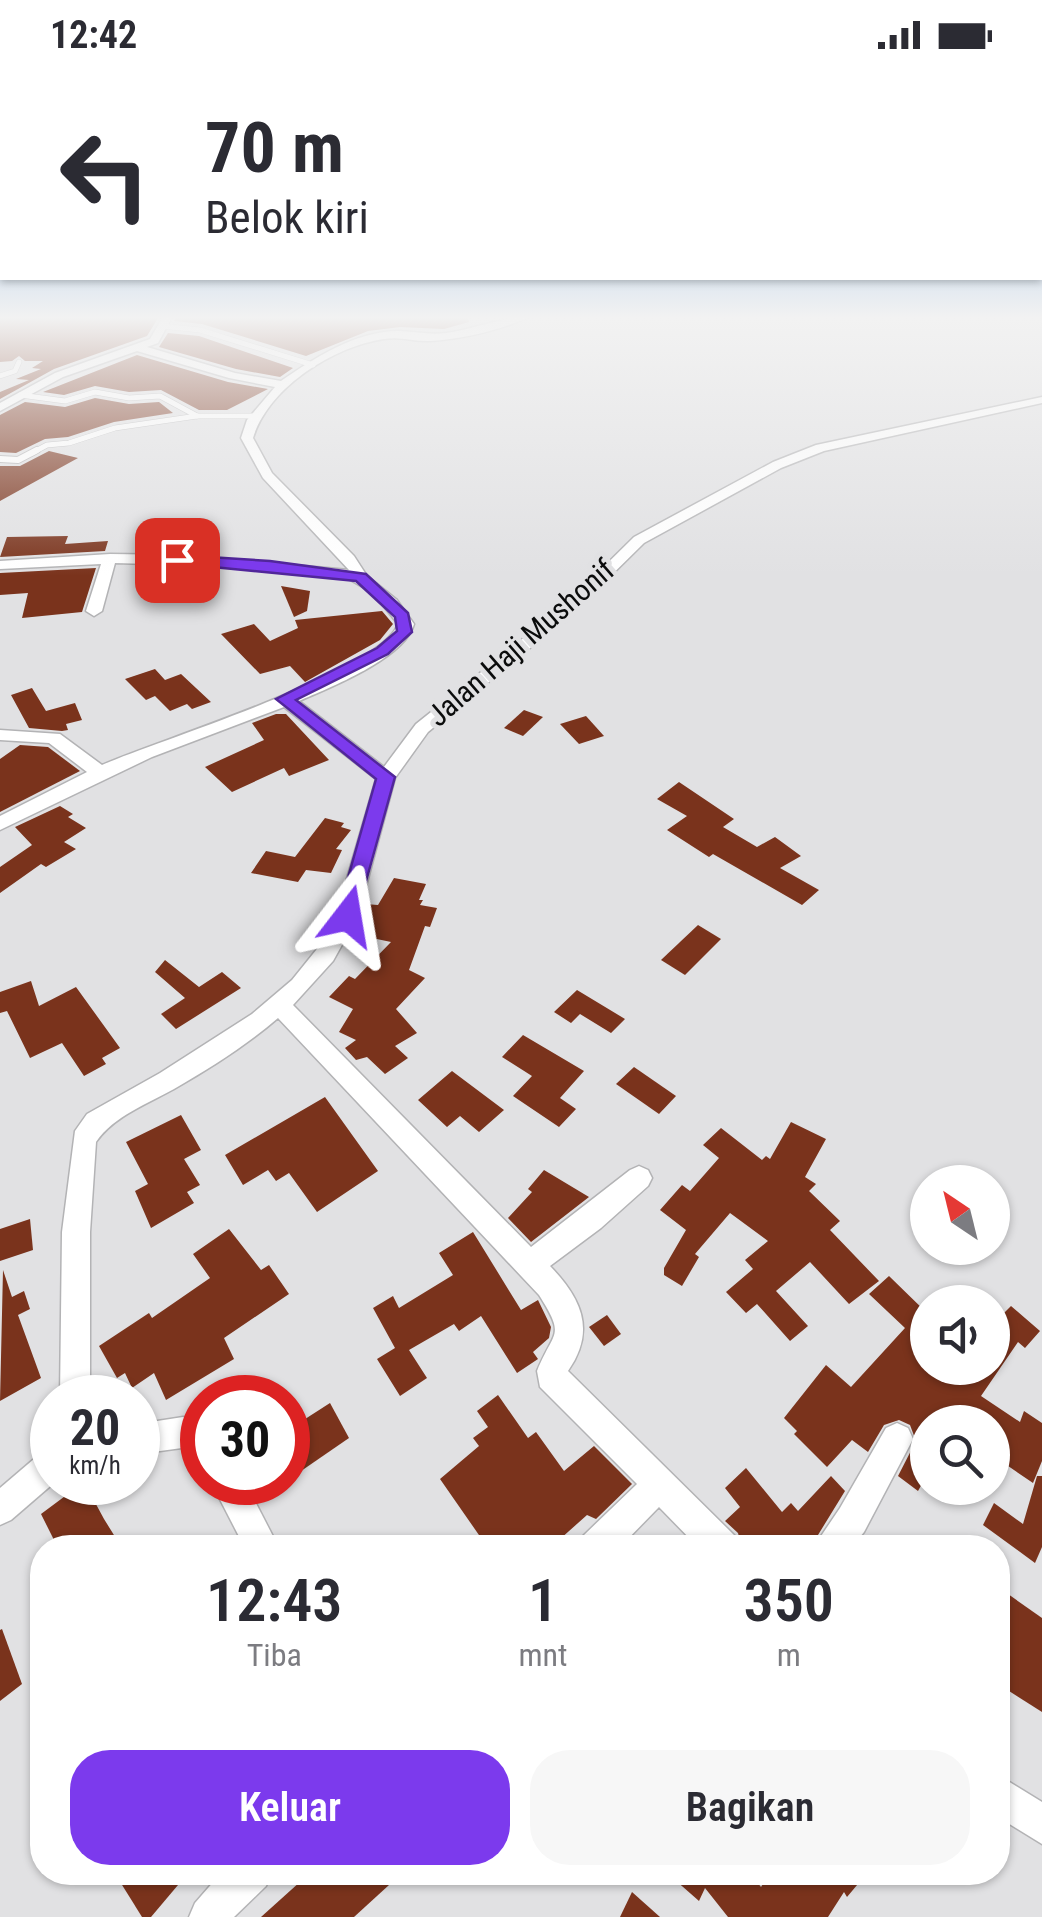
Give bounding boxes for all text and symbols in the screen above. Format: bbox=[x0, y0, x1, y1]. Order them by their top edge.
text: 12:42 bbox=[50, 13, 137, 57]
text: 70 m bbox=[205, 107, 344, 189]
icon: left bbox=[40, 110, 170, 240]
text: Belok kiri bbox=[205, 191, 369, 244]
pin bbox=[135, 518, 220, 603]
icon: arrive bbox=[150, 533, 205, 588]
street label: Jalan Haji Mushonif bbox=[420, 552, 622, 733]
position arrow bbox=[296, 864, 400, 968]
north arrow bbox=[910, 1165, 1010, 1265]
map controls bbox=[910, 1165, 1010, 1505]
button: sound bbox=[910, 1285, 1010, 1385]
speed limit sign: 30 bbox=[180, 1375, 310, 1505]
text: 20 bbox=[70, 1399, 120, 1457]
button: search bbox=[910, 1405, 1010, 1505]
text: km/h bbox=[69, 1451, 121, 1480]
text: 12:43 bbox=[206, 1565, 343, 1636]
text: 1 bbox=[528, 1565, 558, 1636]
text: 350 bbox=[743, 1565, 834, 1636]
text: Tiba bbox=[247, 1636, 302, 1674]
text: mnt bbox=[518, 1636, 568, 1674]
text: m bbox=[777, 1636, 801, 1674]
button: Keluar bbox=[70, 1750, 510, 1865]
button: Bagikan bbox=[530, 1750, 970, 1865]

